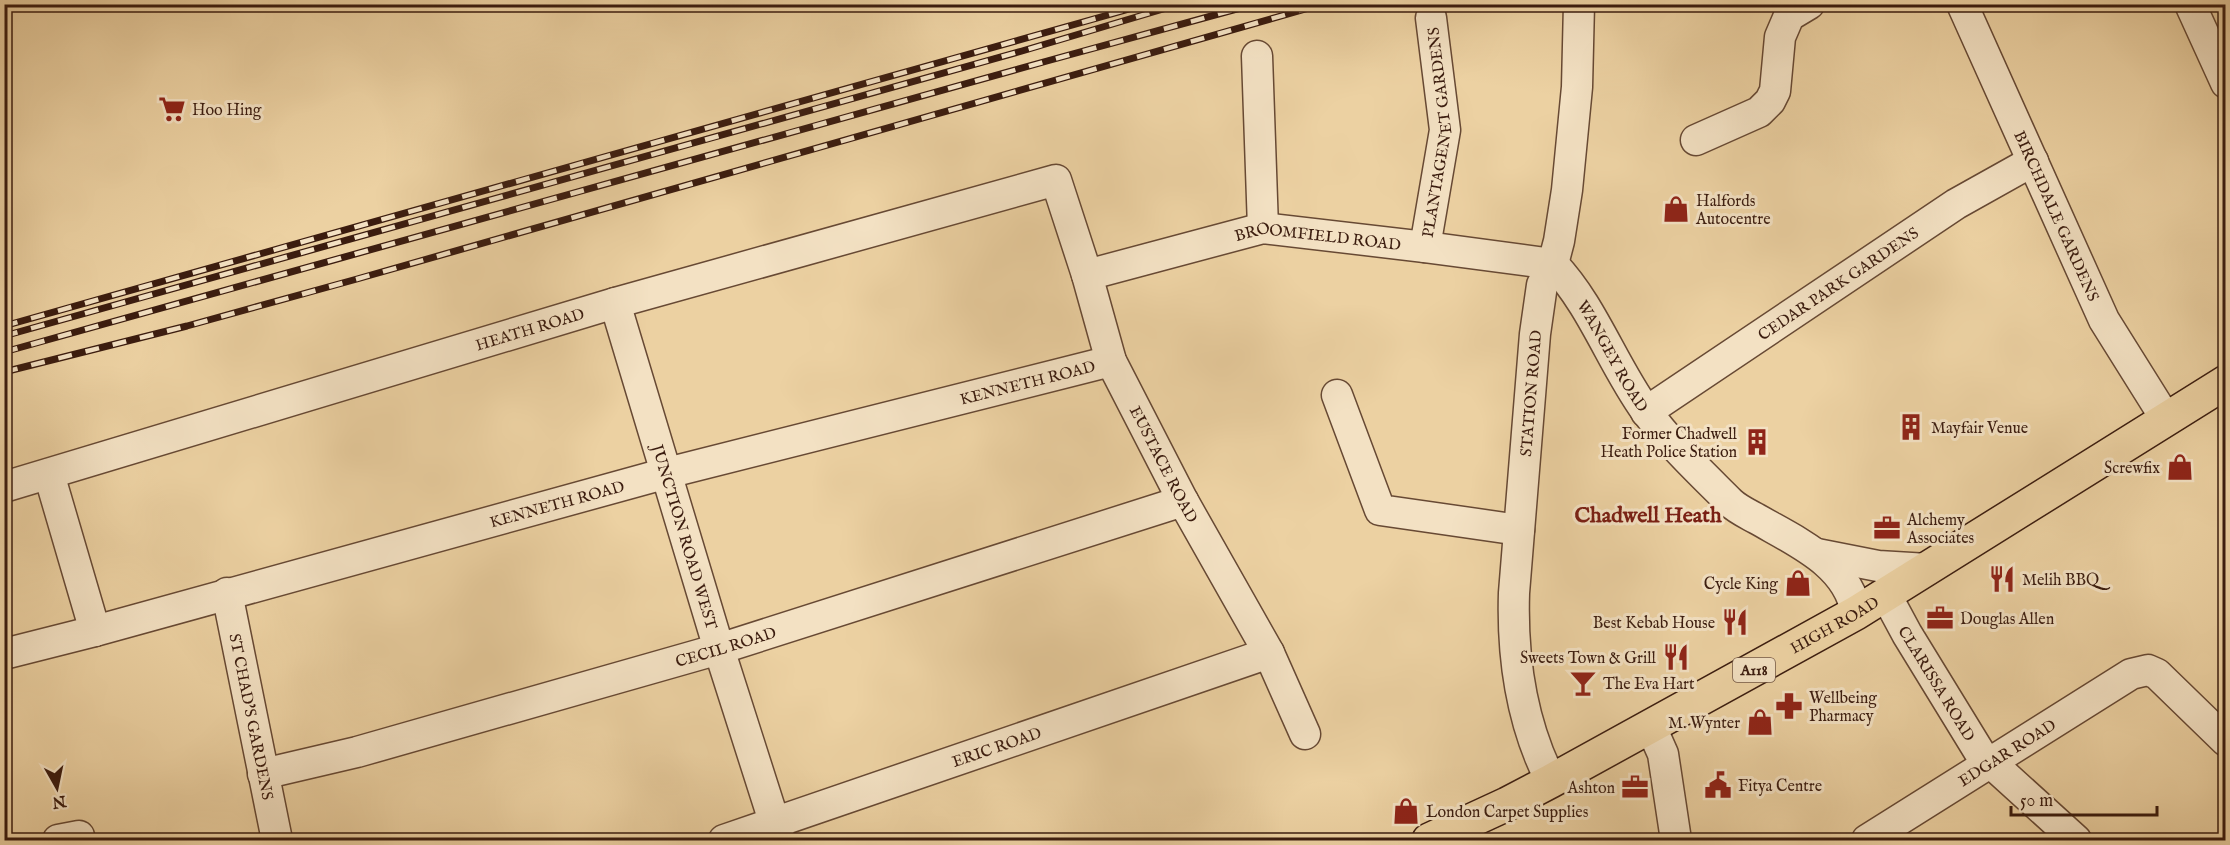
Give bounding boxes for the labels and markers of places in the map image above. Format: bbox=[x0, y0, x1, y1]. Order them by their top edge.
supermarket icon: Hoo Hing bbox=[157, 94, 187, 124]
place label: Hoo Hing bbox=[192, 101, 262, 121]
place label: Halfords Autocentre bbox=[1695, 192, 1771, 230]
shop icon: Halfords Autocentre bbox=[1661, 194, 1691, 224]
building icon: Mayfair Venue bbox=[1896, 412, 1926, 442]
place label: Mayfair Venue bbox=[1931, 419, 2028, 439]
place label: Former Chadwell Heath Police Station bbox=[1601, 425, 1738, 463]
building icon: Former Chadwell Heath Police Station bbox=[1742, 427, 1772, 457]
shop icon: Screwfix bbox=[2165, 452, 2195, 482]
place label: Screwfix bbox=[2104, 459, 2160, 479]
place label: Alchemy Associates bbox=[1906, 511, 1975, 549]
office icon: Alchemy Associates bbox=[1872, 513, 1902, 543]
restaurant icon: Melih BBQ bbox=[1987, 564, 2017, 594]
shop icon: Cycle King bbox=[1783, 568, 1813, 598]
place label: Melih BBQ bbox=[2022, 571, 2111, 591]
place label: Cycle King bbox=[1704, 575, 1778, 595]
office icon: Douglas Allen bbox=[1925, 603, 1955, 633]
restaurant icon: Best Kebab House bbox=[1720, 607, 1750, 637]
place label: Douglas Allen bbox=[1960, 610, 2055, 630]
place label: Best Kebab House bbox=[1593, 614, 1715, 634]
restaurant icon: Sweets Town & Grill bbox=[1661, 642, 1691, 672]
place label: Sweets Town & Grill bbox=[1520, 649, 1657, 669]
bar icon: The Eva Hart bbox=[1568, 668, 1598, 698]
place label: The Eva Hart bbox=[1603, 675, 1695, 695]
place label: Wellbeing Pharmacy bbox=[1809, 689, 1877, 727]
pharmacy icon: Wellbeing Pharmacy bbox=[1774, 691, 1804, 721]
shop icon: M. Wynter bbox=[1745, 707, 1775, 737]
place label: M. Wynter bbox=[1668, 714, 1740, 734]
public building icon: Fitya Centre bbox=[1703, 770, 1733, 800]
office icon: Ashton bbox=[1620, 772, 1650, 802]
place label: Fitya Centre bbox=[1738, 777, 1822, 797]
place label: Ashton bbox=[1567, 779, 1615, 799]
shop icon: London Carpet Supplies bbox=[1391, 796, 1421, 826]
place label: London Carpet Supplies bbox=[1426, 803, 1589, 823]

